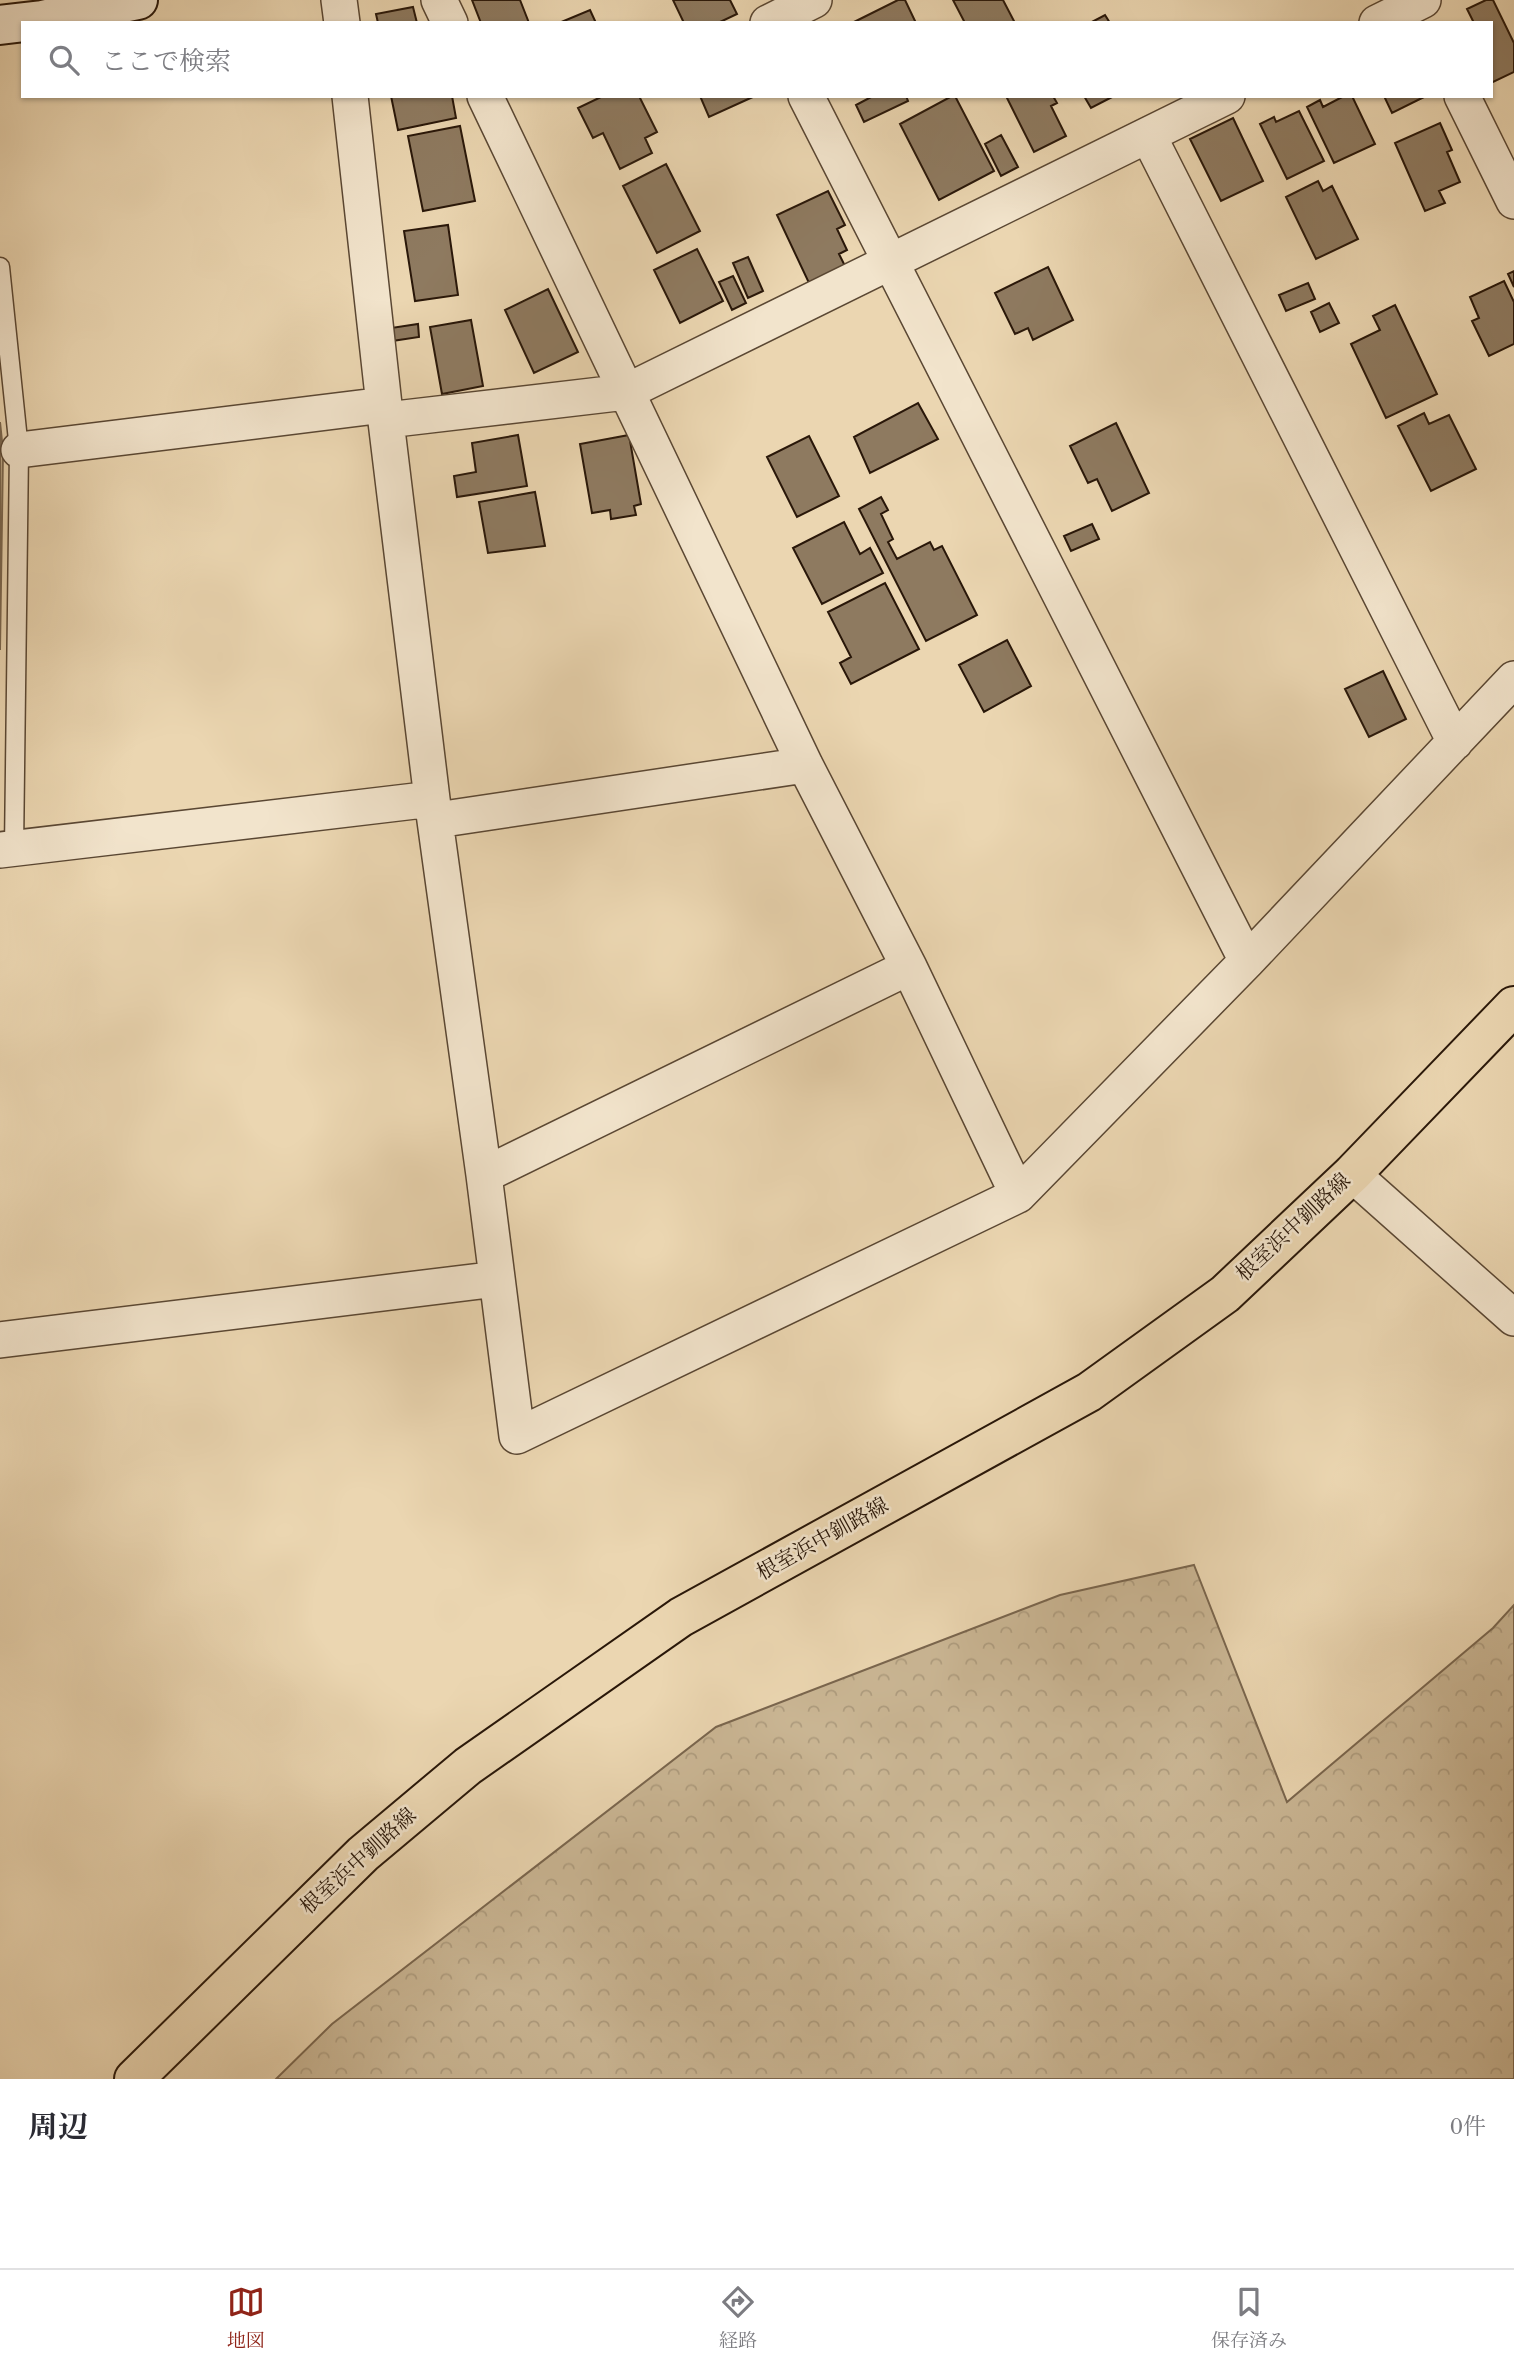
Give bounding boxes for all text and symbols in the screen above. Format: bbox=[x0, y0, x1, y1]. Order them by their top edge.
search box bbox=[21, 21, 1493, 98]
icon: search bbox=[45, 41, 83, 79]
text: ここで検索 bbox=[101, 50, 231, 76]
street label: 根室浜中釧路線 bbox=[1232, 1169, 1355, 1286]
street label: 根室浜中釧路線 bbox=[753, 1493, 892, 1585]
street label: 根室浜中釧路線 bbox=[296, 1804, 421, 1919]
text: 周辺 bbox=[28, 2114, 88, 2144]
text: 0件 bbox=[1450, 2116, 1486, 2139]
tab: 地図 bbox=[227, 2283, 265, 2354]
tab: 経路 bbox=[719, 2283, 757, 2354]
tab: 保存済み bbox=[1211, 2283, 1287, 2354]

